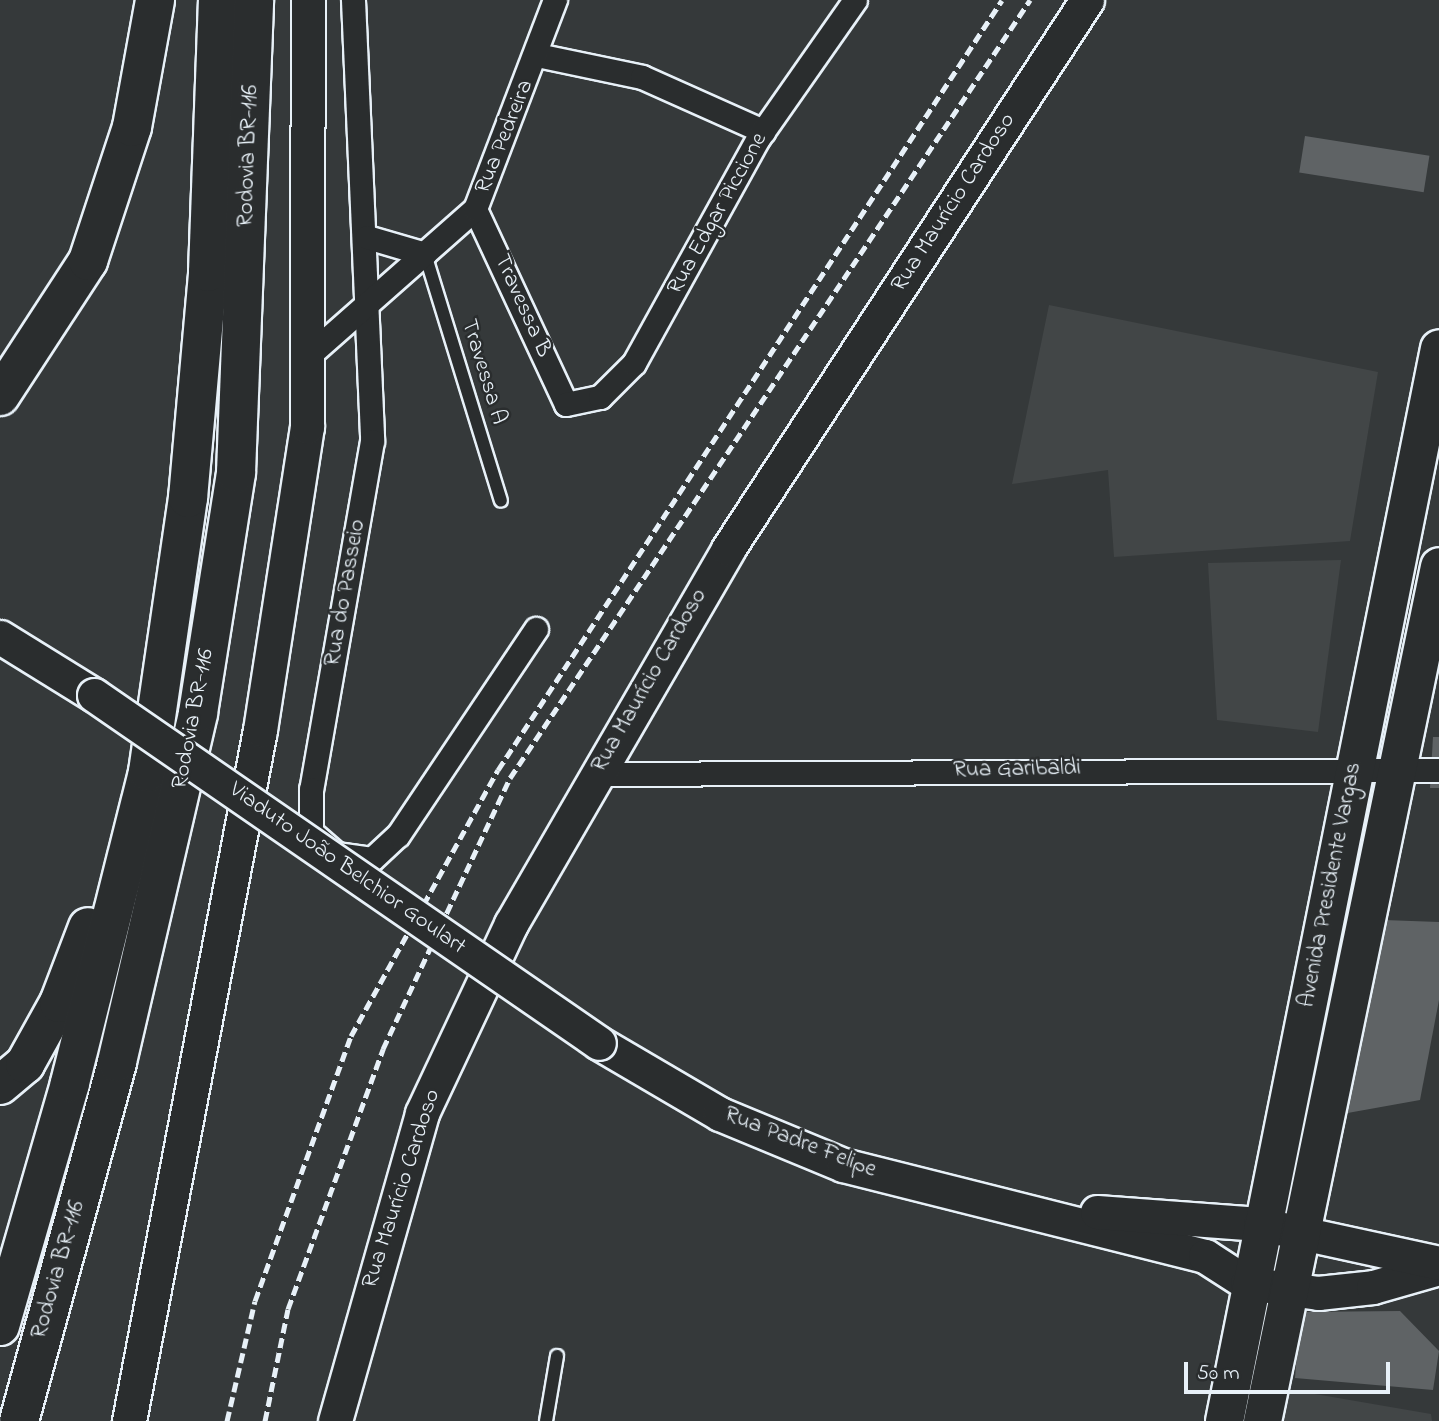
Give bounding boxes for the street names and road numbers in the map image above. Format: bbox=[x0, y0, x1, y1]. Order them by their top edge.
street label: Rua Pedreira bbox=[470, 76, 540, 198]
street label: Rodovia BR-116 bbox=[233, 84, 265, 228]
street label: Rua Maurício Cardoso bbox=[886, 108, 1022, 298]
street label: Rua Edgar Piccione bbox=[662, 128, 774, 300]
street label: Travessa B bbox=[487, 250, 557, 362]
street label: Travessa A bbox=[454, 316, 512, 428]
street label: Rua do Passeio bbox=[319, 517, 373, 669]
street label: Rua Maurício Cardoso bbox=[586, 584, 714, 778]
street label: Rodovia BR-116 bbox=[167, 647, 221, 791]
street label: Rua Garibaldi bbox=[953, 755, 1081, 785]
street label: Avenida Presidente Vargas bbox=[1294, 760, 1368, 1010]
street label: Viaduto João Belchior Goulart bbox=[223, 777, 471, 961]
street label: Rua Maurício Cardoso bbox=[357, 1086, 447, 1292]
street label: Rua Padre Felipe bbox=[720, 1101, 880, 1185]
street label: Rodovia BR-116 bbox=[26, 1198, 92, 1342]

